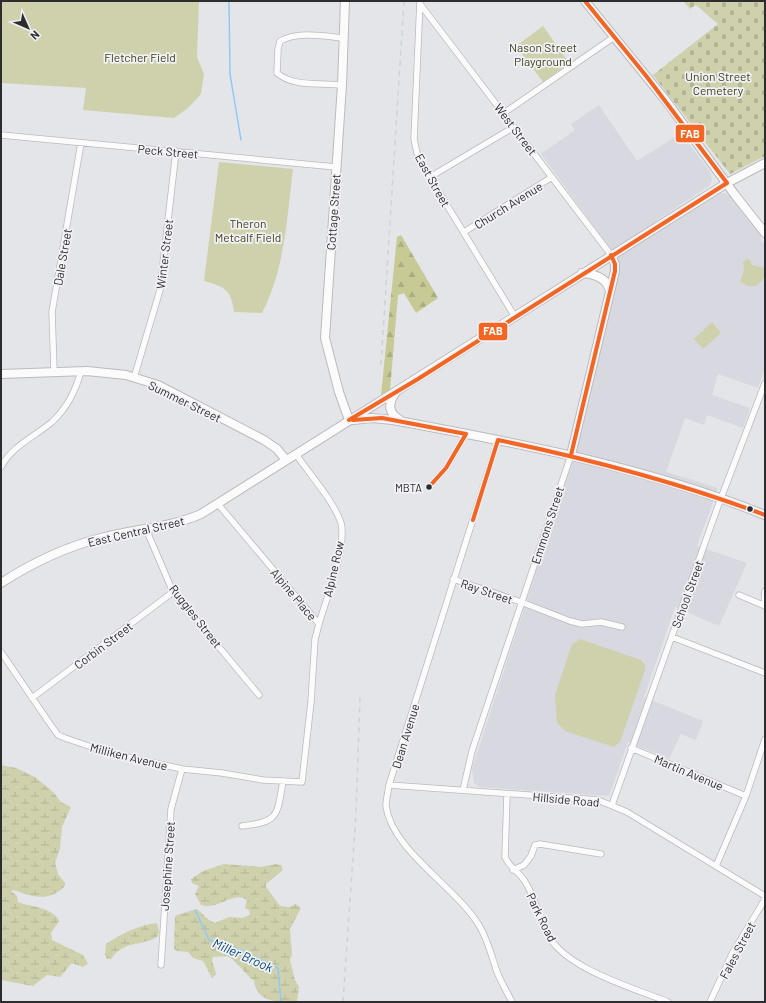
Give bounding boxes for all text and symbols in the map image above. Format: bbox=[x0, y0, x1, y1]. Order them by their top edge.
north arrow bbox=[8, 8, 48, 48]
text: N bbox=[28, 28, 43, 43]
park label: Nason Street Playground bbox=[509, 40, 577, 68]
park label: Fletcher Field bbox=[104, 50, 176, 64]
park label: Union Street Cemetery bbox=[685, 69, 751, 97]
street label: West Street bbox=[492, 100, 540, 158]
line badge: FAB bbox=[675, 124, 705, 143]
text: FAB bbox=[680, 127, 700, 140]
street label: Peck Street bbox=[137, 141, 199, 161]
street label: East Street bbox=[413, 151, 453, 209]
street label: Cottage Street bbox=[323, 173, 343, 251]
street label: Church Avenue bbox=[471, 178, 545, 232]
park label: Theron Metcalf Field bbox=[215, 216, 281, 244]
street label: Winter Street bbox=[153, 218, 175, 290]
street label: Dale Street bbox=[50, 227, 74, 287]
line badge: FAB bbox=[478, 322, 508, 341]
text: FAB bbox=[483, 324, 503, 337]
street label: Summer Street bbox=[146, 377, 224, 425]
place label: MBTA bbox=[395, 481, 422, 494]
marker: MBTA bbox=[424, 482, 434, 492]
street label: Emmons Street bbox=[528, 484, 566, 566]
unlabelled marker bbox=[745, 504, 755, 514]
street label: East Central Street bbox=[86, 513, 186, 549]
street label: Alpine Row bbox=[320, 539, 346, 598]
street label: School Street bbox=[668, 558, 706, 630]
street label: Alpine Place bbox=[268, 565, 320, 623]
street label: Ray Street bbox=[459, 576, 515, 606]
street label: Ruggles Street bbox=[167, 582, 225, 650]
street label: Corbin Street bbox=[71, 619, 135, 671]
street label: Dean Avenue bbox=[389, 702, 421, 770]
street label: Milliken Avenue bbox=[89, 740, 169, 772]
street label: Martin Avenue bbox=[652, 751, 726, 793]
street label: Hillside Road bbox=[532, 789, 600, 809]
street label: Josephine Street bbox=[157, 821, 177, 911]
street label: Park Road bbox=[524, 890, 560, 944]
street label: Fales Street bbox=[716, 919, 758, 981]
water label: Miller Brook bbox=[210, 935, 276, 976]

